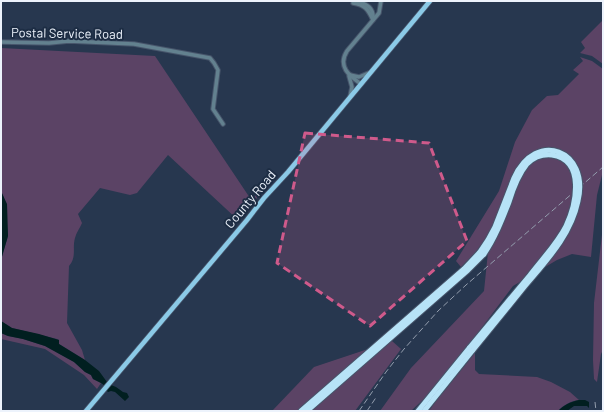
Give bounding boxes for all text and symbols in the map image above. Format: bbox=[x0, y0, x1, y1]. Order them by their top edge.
street label: Postal Service Road bbox=[11, 24, 123, 42]
street label: County Road bbox=[221, 167, 279, 231]

